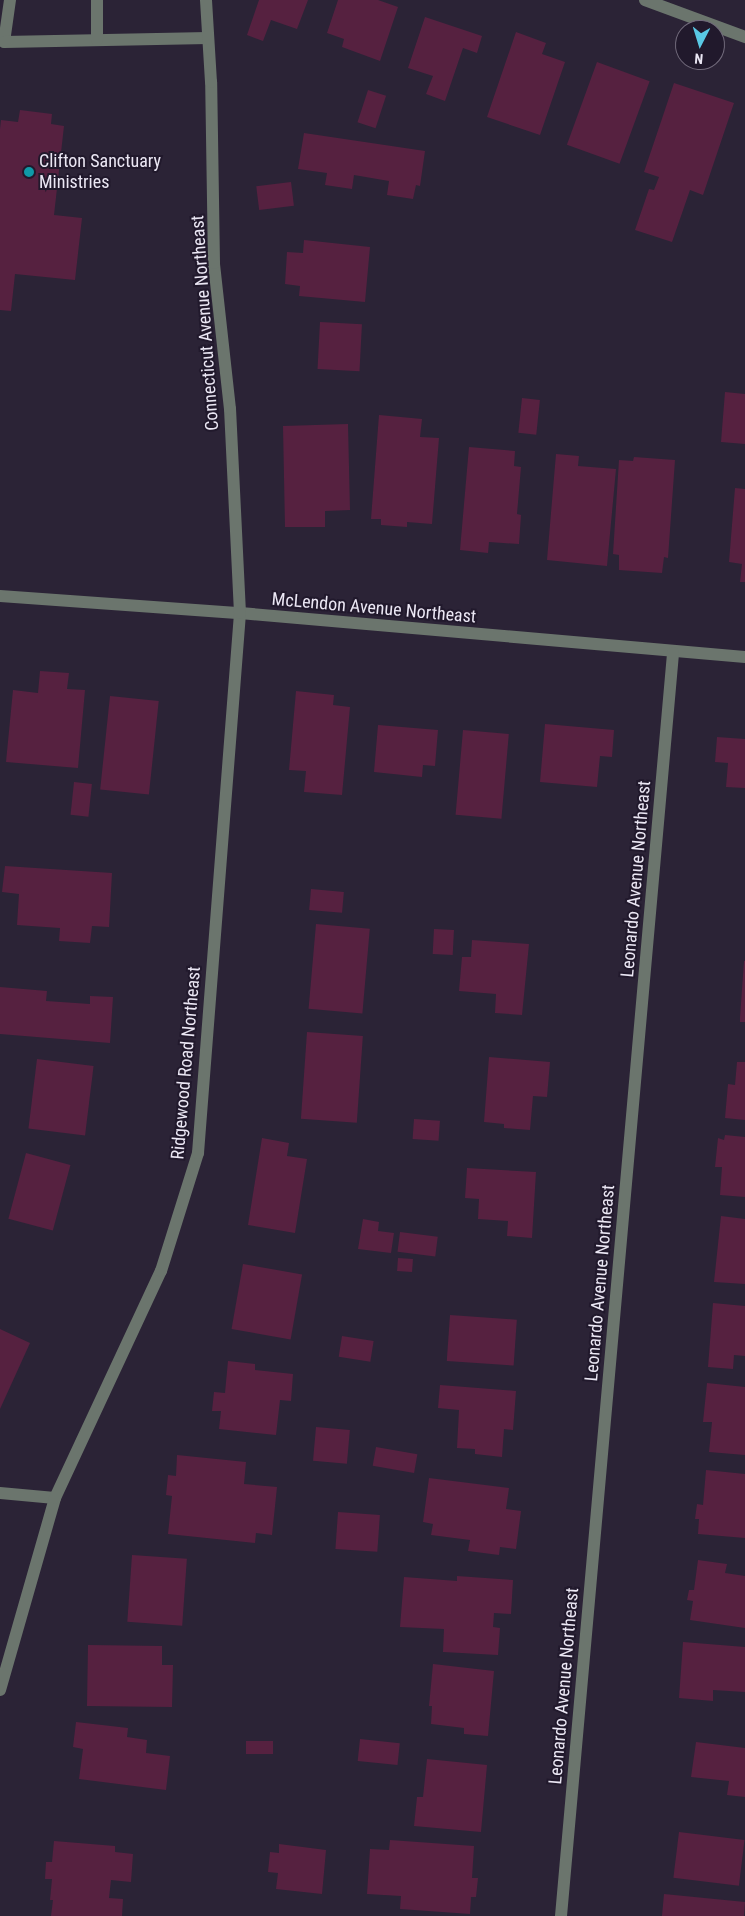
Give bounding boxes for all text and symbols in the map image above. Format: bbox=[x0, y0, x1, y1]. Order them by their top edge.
north arrow bbox=[675, 20, 725, 70]
text: N bbox=[694, 51, 704, 67]
place label: Clifton Sanctuary Ministries bbox=[39, 151, 161, 193]
marker: Clifton Sanctuary Ministries bbox=[23, 166, 35, 178]
street label: Connecticut Avenue Northeast bbox=[187, 214, 223, 432]
street label: McLendon Avenue Northeast bbox=[271, 588, 477, 628]
street label: Leonardo Avenue Northeast bbox=[617, 780, 655, 978]
street label: Ridgewood Road Northeast bbox=[167, 966, 205, 1160]
street label: Leonardo Avenue Northeast bbox=[581, 1184, 619, 1382]
street label: Leonardo Avenue Northeast bbox=[545, 1587, 583, 1785]

